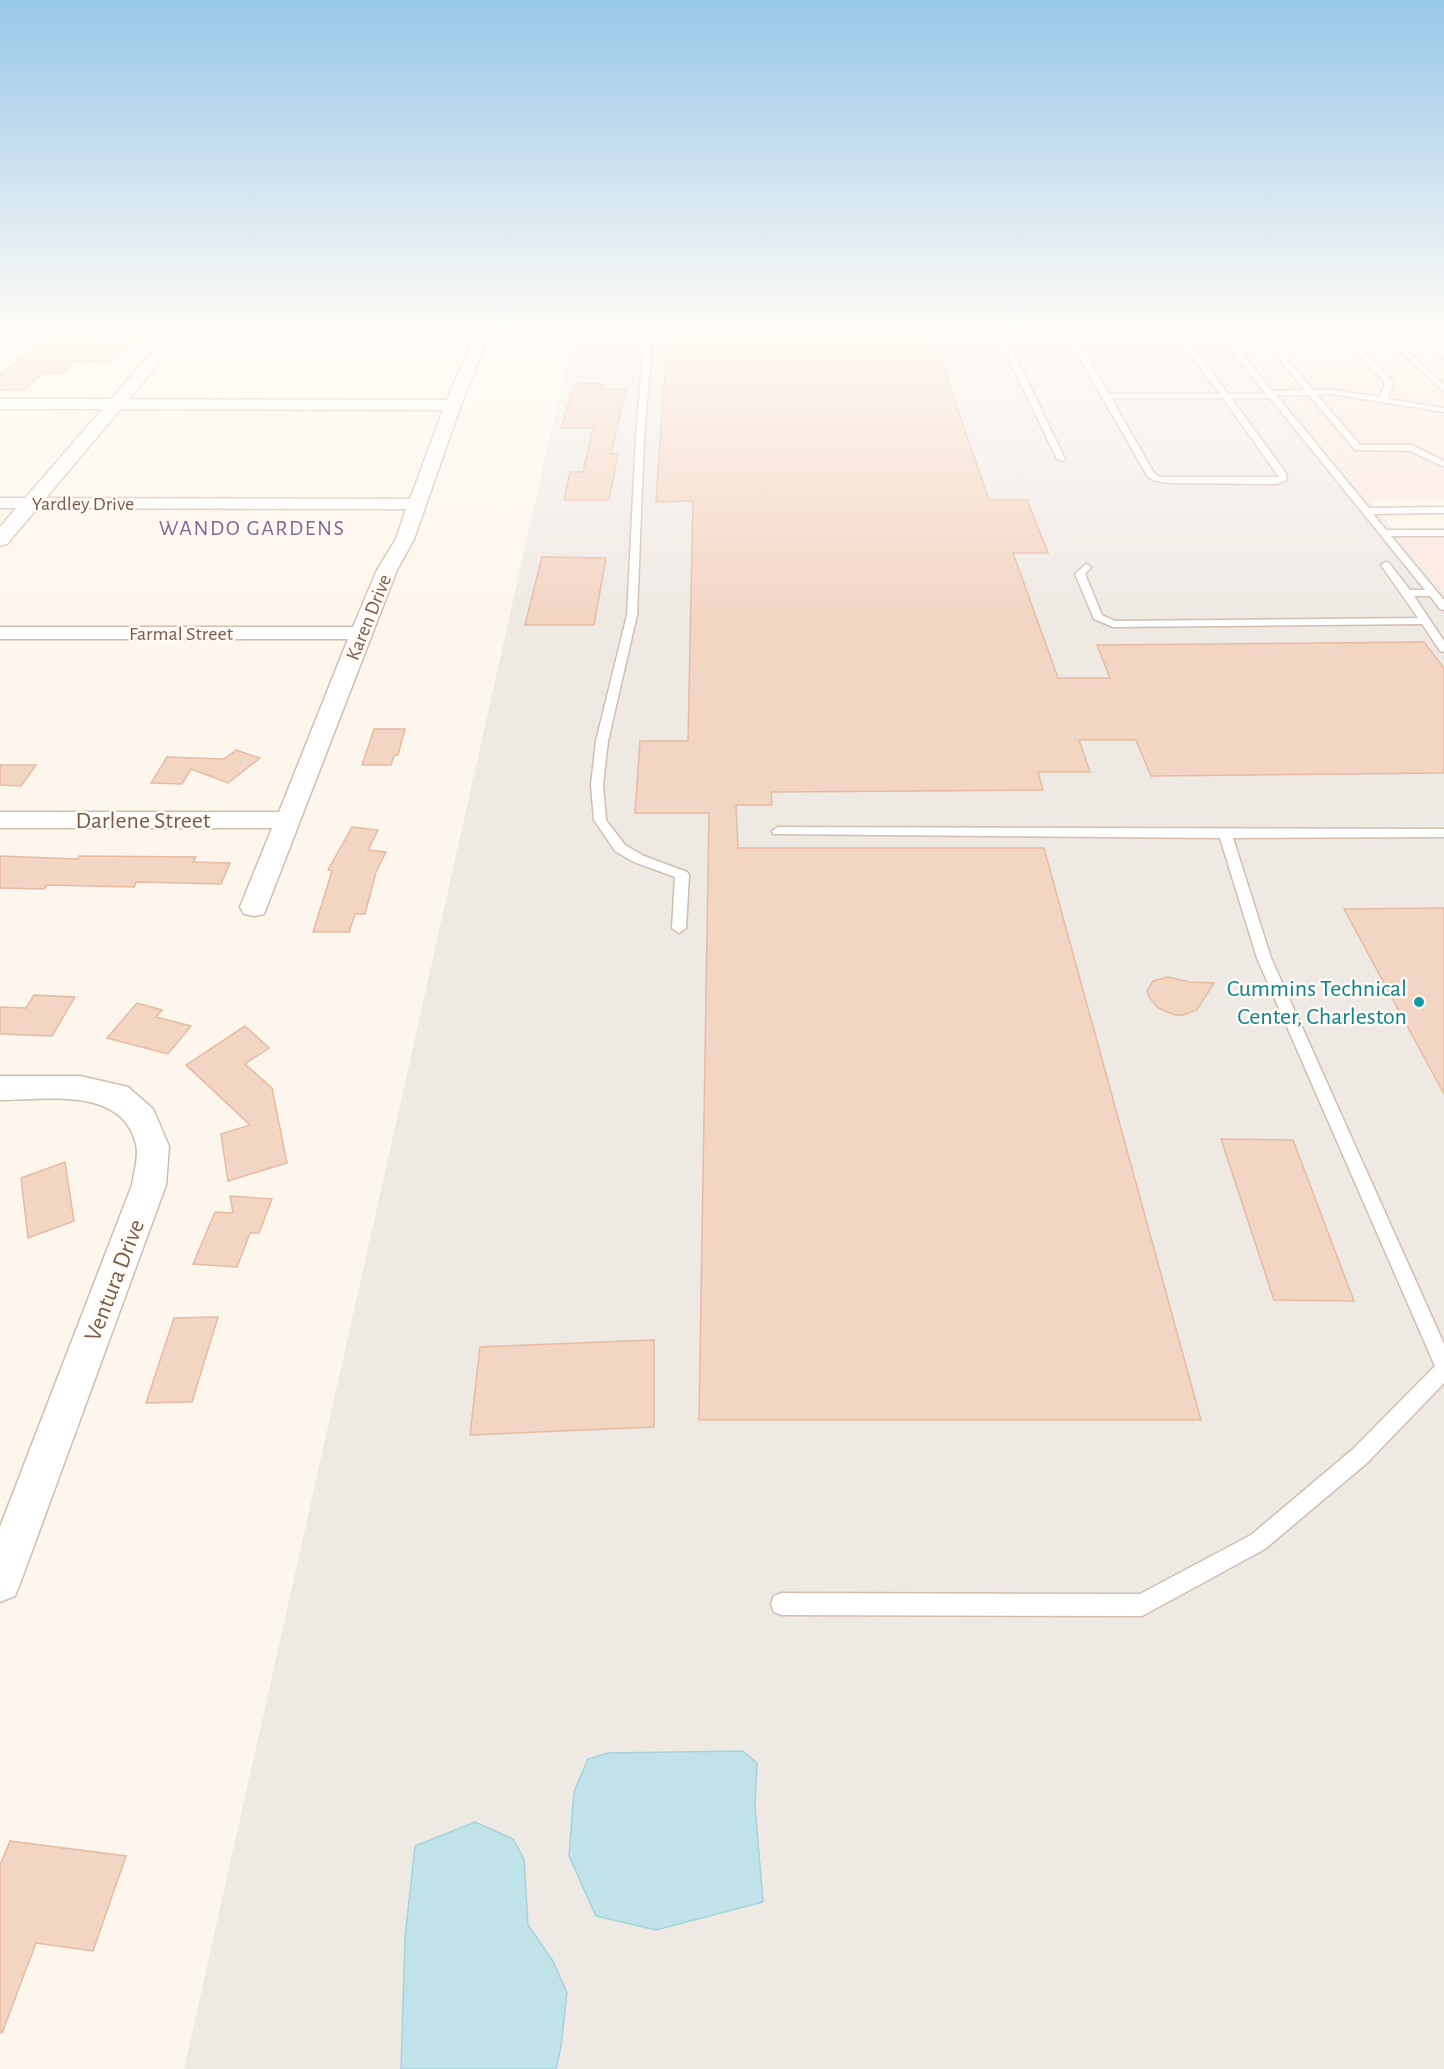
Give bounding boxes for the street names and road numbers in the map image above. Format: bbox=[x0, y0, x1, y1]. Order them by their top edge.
street label: Yardley Drive bbox=[32, 494, 134, 514]
street label: Karen Drive bbox=[343, 572, 395, 663]
street label: Farmal Street bbox=[129, 624, 234, 644]
street label: Darlene Street bbox=[75, 809, 211, 833]
street label: Ventura Drive bbox=[81, 1216, 149, 1344]

